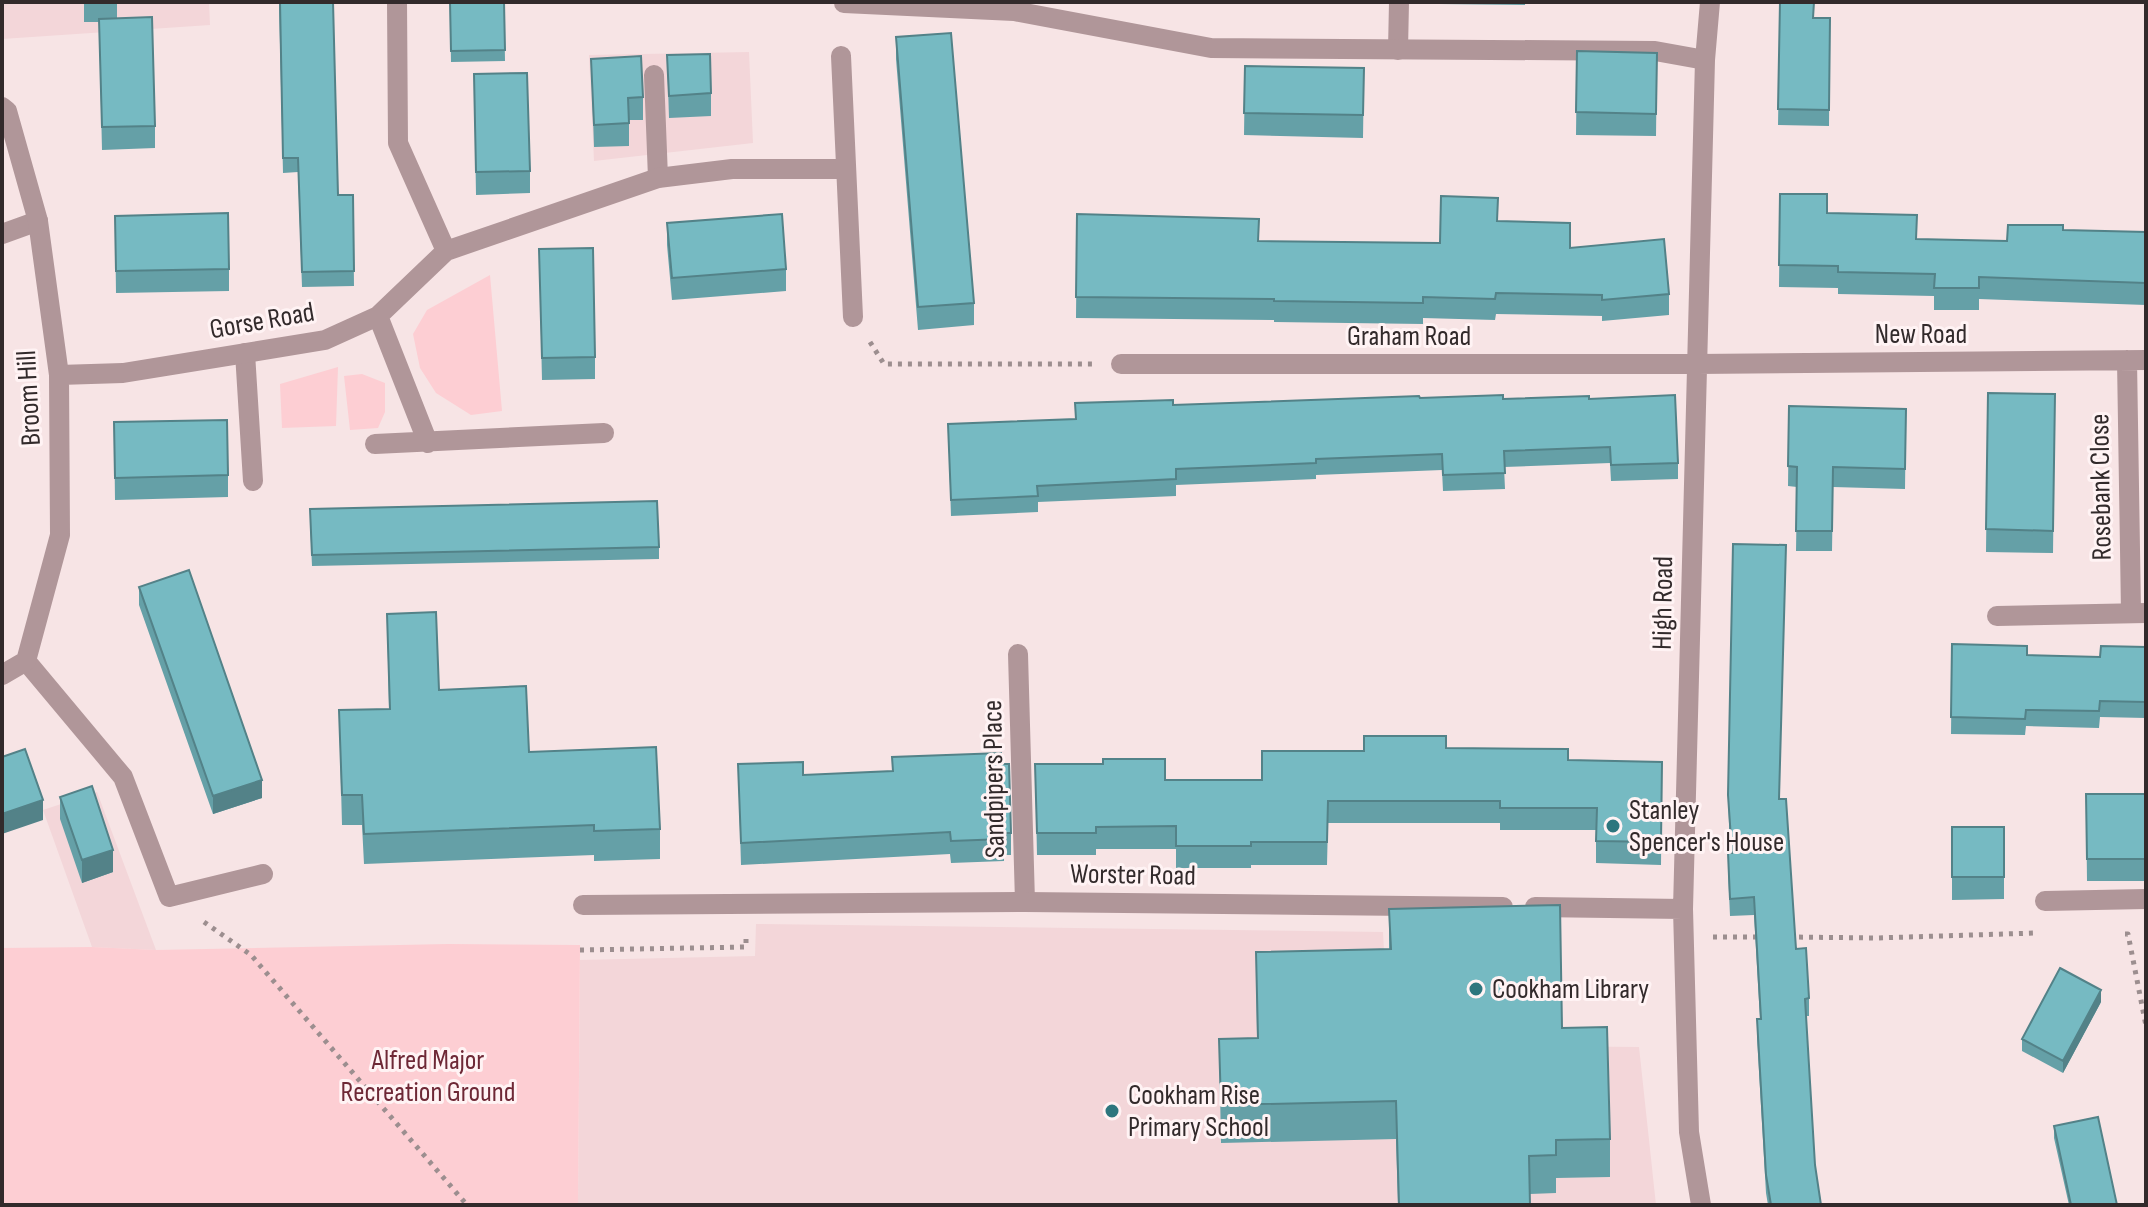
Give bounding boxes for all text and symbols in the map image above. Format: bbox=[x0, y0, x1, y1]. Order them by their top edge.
street label: Gorse Road bbox=[207, 296, 317, 346]
street label: New Road bbox=[1875, 318, 1967, 351]
street label: Graham Road bbox=[1347, 320, 1471, 353]
street label: Broom Hill bbox=[10, 349, 48, 447]
street label: Rosebank Close bbox=[2083, 413, 2119, 561]
street label: High Road bbox=[1646, 556, 1680, 650]
street label: Sandpipers Place bbox=[976, 700, 1012, 858]
place label: Stanley Spencer's House bbox=[1629, 794, 1784, 859]
marker: Stanley Spencer's House bbox=[1604, 817, 1622, 835]
street label: Worster Road bbox=[1070, 857, 1196, 893]
place label: Cookham Library bbox=[1492, 973, 1649, 1006]
marker: Cookham Library bbox=[1467, 980, 1485, 998]
park label: Alfred Major Recreation Ground bbox=[341, 1044, 515, 1109]
place label: Cookham Rise Primary School bbox=[1128, 1079, 1269, 1144]
marker: Cookham Rise Primary School bbox=[1103, 1102, 1121, 1120]

